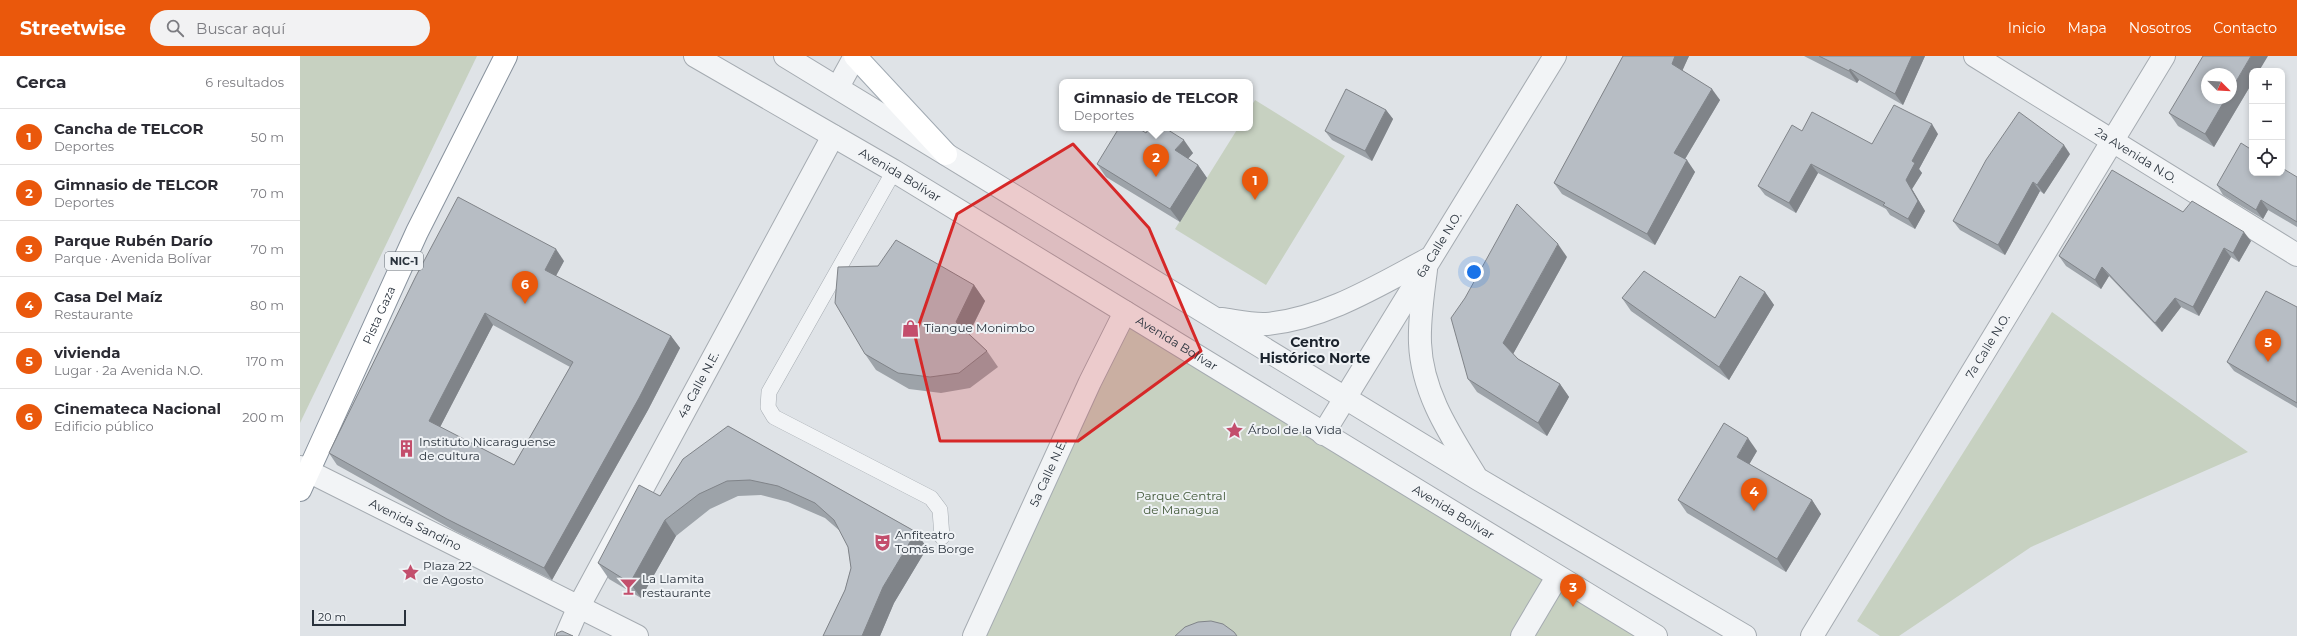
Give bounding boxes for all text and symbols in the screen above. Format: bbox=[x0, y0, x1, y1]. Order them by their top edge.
search box bbox=[150, 10, 430, 46]
text: Streetwise bbox=[20, 17, 126, 40]
icon: search bbox=[164, 17, 186, 39]
text: Buscar aquí bbox=[196, 19, 285, 38]
text: Inicio bbox=[2008, 19, 2045, 37]
text: Mapa bbox=[2067, 19, 2107, 37]
text: Nosotros bbox=[2129, 19, 2191, 37]
text: Contacto bbox=[2213, 19, 2277, 37]
north arrow bbox=[2201, 68, 2237, 104]
map controls bbox=[2249, 68, 2285, 176]
button: + bbox=[2249, 68, 2285, 104]
text: Cerca bbox=[16, 72, 66, 92]
text: 6 resultados bbox=[205, 74, 284, 90]
popup bbox=[1059, 79, 1253, 131]
text: Gimnasio de TELCOR bbox=[1074, 88, 1238, 107]
button: − bbox=[2249, 104, 2285, 140]
text: Deportes bbox=[1074, 107, 1134, 123]
text: Cancha de TELCOR bbox=[54, 119, 204, 138]
street label: 2a Avenida N.O. bbox=[2092, 124, 2180, 186]
text: 1 bbox=[26, 129, 32, 145]
text: 50 m bbox=[251, 129, 284, 145]
text: Deportes bbox=[54, 138, 114, 154]
button: locate bbox=[2249, 140, 2285, 176]
street label: Avenida Bolívar bbox=[856, 144, 944, 205]
pin: 2 bbox=[1143, 144, 1169, 177]
pin: 1 bbox=[1242, 167, 1268, 200]
text: Gimnasio de TELCOR bbox=[54, 175, 218, 194]
text: 2 bbox=[25, 185, 33, 201]
text: 70 m bbox=[251, 185, 284, 201]
text: Deportes bbox=[54, 194, 114, 210]
street label: 6a Calle N.O. bbox=[1413, 209, 1465, 280]
text: Parque Rubén Darío bbox=[54, 231, 213, 250]
text: 3 bbox=[25, 241, 33, 257]
text: 70 m bbox=[251, 241, 284, 257]
text: Parque · Avenida Bolívar bbox=[54, 250, 212, 266]
road number: NIC-1 bbox=[385, 252, 423, 270]
your location bbox=[1464, 262, 1484, 282]
pin: 6 bbox=[512, 271, 538, 304]
street label: Pista Gaza bbox=[359, 284, 399, 346]
text: Casa Del Maíz bbox=[54, 287, 162, 306]
text: 4 bbox=[25, 297, 33, 313]
text: 80 m bbox=[250, 297, 284, 313]
text: Restaurante bbox=[54, 306, 133, 322]
street label: 7a Calle N.O. bbox=[1962, 311, 2013, 381]
street label: Avenida Bolívar bbox=[1133, 312, 1221, 374]
shop icon: Tiangue Monimbo bbox=[901, 318, 921, 338]
place label: Tiangue Monimbo bbox=[924, 320, 1035, 335]
pin: 5 bbox=[2255, 329, 2281, 362]
district label: Centro Histórico Norte bbox=[1260, 333, 1371, 367]
text: vivienda bbox=[54, 343, 121, 362]
street label: 4a Calle N.E. bbox=[674, 349, 722, 421]
text: 5 bbox=[25, 353, 33, 369]
text: 170 m bbox=[246, 353, 284, 369]
text: Lugar · 2a Avenida N.O. bbox=[54, 362, 203, 378]
text: Cinemateca Nacional bbox=[54, 399, 221, 418]
text: 6 bbox=[25, 409, 33, 425]
text: 200 m bbox=[242, 409, 284, 425]
text: Edificio público bbox=[54, 418, 154, 434]
place icon: Árbol de la Vida bbox=[1225, 420, 1245, 440]
place label: Árbol de la Vida bbox=[1248, 422, 1342, 437]
place label: Instituto Nicaraguense de cultura bbox=[419, 434, 556, 463]
street label: 5a Calle N.E. bbox=[1026, 437, 1070, 509]
building icon: Instituto Nicaraguense de cultura bbox=[396, 439, 416, 459]
pin: 4 bbox=[1741, 478, 1767, 511]
street label: Avenida Bolívar bbox=[1410, 481, 1497, 543]
park label: Parque Central de Managua bbox=[1136, 488, 1226, 517]
street label: Avenida Sandino bbox=[367, 495, 464, 554]
place label: Anfiteatro Tomás Borge bbox=[895, 527, 974, 556]
theatre icon: Anfiteatro Tomás Borge bbox=[872, 532, 892, 552]
place label: Plaza 22 de Agosto bbox=[423, 558, 484, 587]
place icon: Plaza 22 de Agosto bbox=[400, 563, 420, 583]
place label: La Llamita restaurante bbox=[642, 571, 711, 600]
pin: 3 bbox=[1560, 574, 1586, 607]
bar icon: La Llamita restaurante bbox=[619, 576, 639, 596]
scale bar bbox=[312, 608, 406, 627]
text: 20 m bbox=[318, 610, 346, 624]

